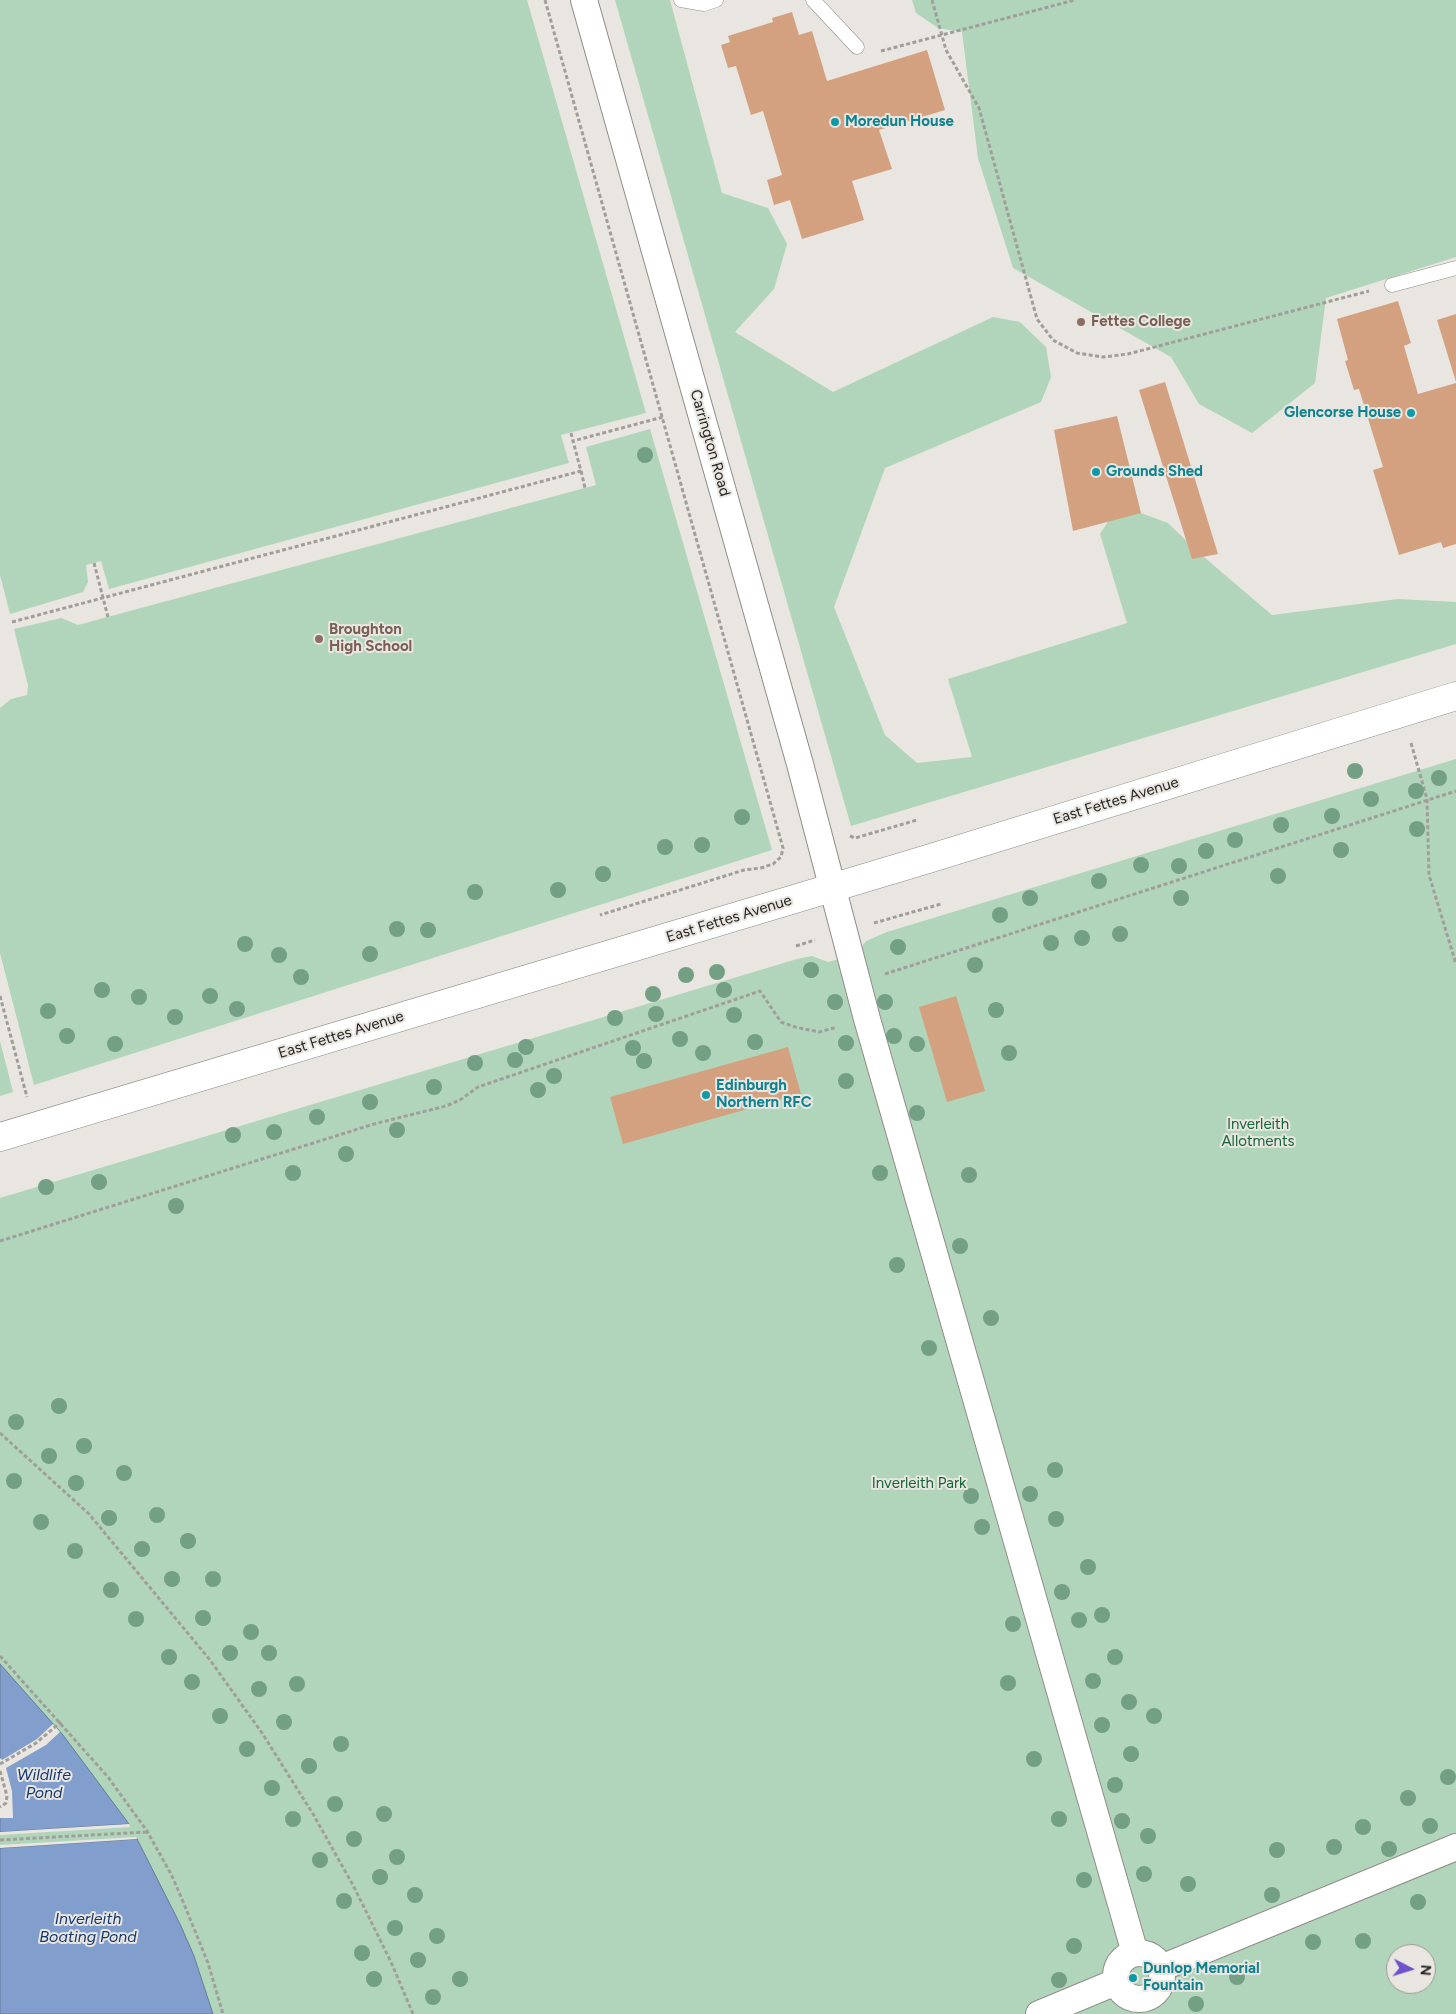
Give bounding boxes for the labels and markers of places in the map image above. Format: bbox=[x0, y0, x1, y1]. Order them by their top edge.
place label: Moredun House bbox=[845, 113, 954, 131]
marker: Moredun House bbox=[829, 116, 841, 128]
place label: Fettes College bbox=[1091, 313, 1191, 331]
marker: Fettes College bbox=[1075, 316, 1087, 328]
place label: Glencorse House bbox=[1284, 404, 1401, 422]
marker: Glencorse House bbox=[1405, 407, 1417, 419]
place label: Grounds Shed bbox=[1106, 463, 1203, 481]
marker: Grounds Shed bbox=[1090, 466, 1102, 478]
place label: Broughton High School bbox=[329, 621, 412, 656]
marker: Broughton High School bbox=[313, 633, 325, 645]
place label: Edinburgh Northern RFC bbox=[716, 1077, 812, 1112]
marker: Edinburgh Northern RFC bbox=[700, 1089, 712, 1101]
place label: Dunlop Memorial Fountain bbox=[1143, 1960, 1260, 1995]
marker: Dunlop Memorial Fountain bbox=[1127, 1972, 1139, 1984]

